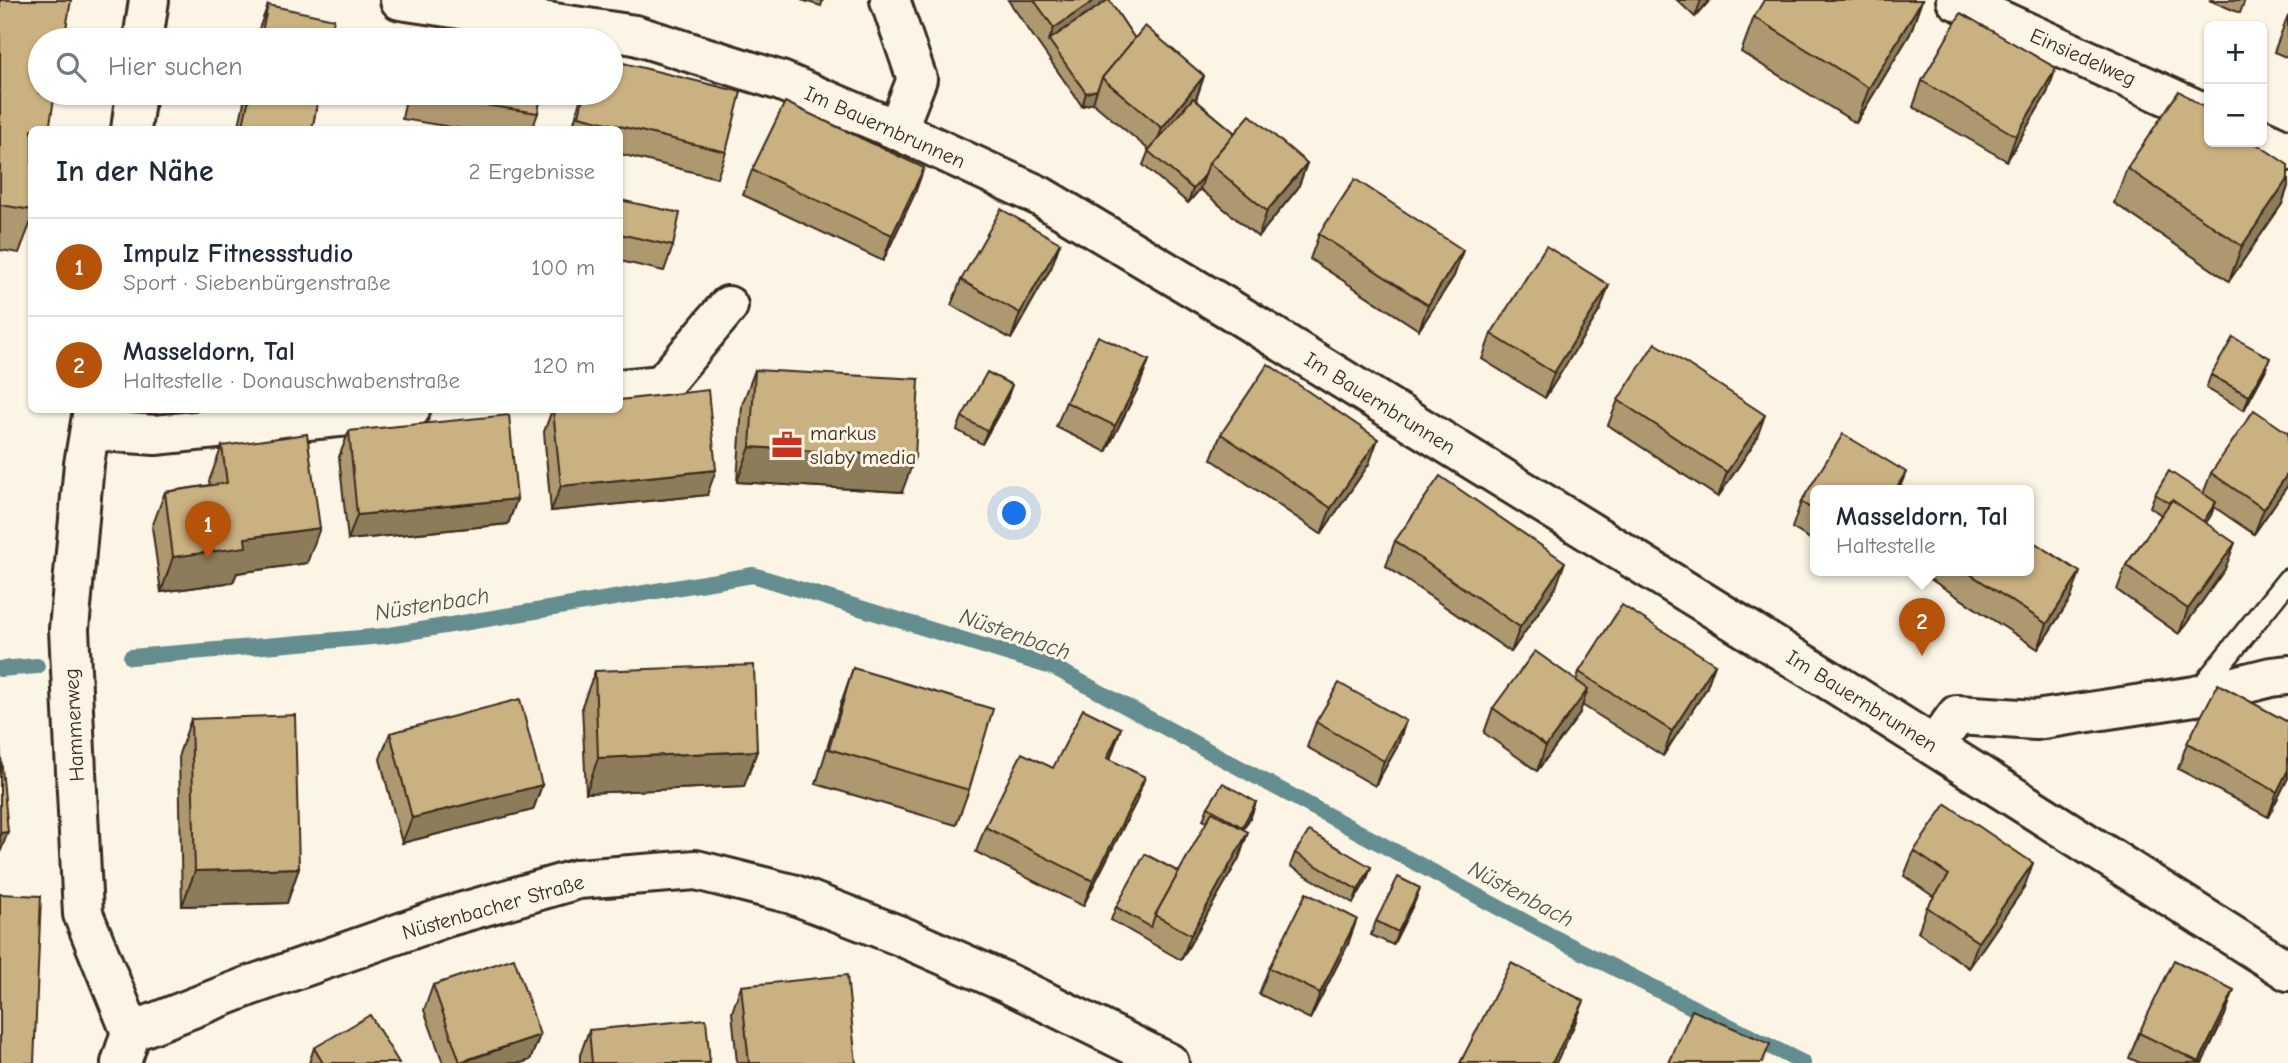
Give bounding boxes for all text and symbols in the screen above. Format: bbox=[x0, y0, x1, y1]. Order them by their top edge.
map controls bbox=[2204, 21, 2267, 147]
button: + bbox=[2204, 21, 2267, 84]
street label: Einsiedelweg bbox=[2026, 23, 2140, 91]
search box bbox=[28, 28, 623, 105]
icon: search bbox=[52, 48, 90, 86]
text: Hier suchen bbox=[108, 52, 243, 82]
street label: Im Bauernbrunnen bbox=[801, 81, 969, 173]
button: − bbox=[2204, 84, 2267, 147]
text: In der Nähe bbox=[56, 154, 214, 189]
text: 2 Ergebnisse bbox=[468, 158, 595, 185]
text: Impulz Fitnessstudio bbox=[123, 239, 353, 269]
text: 1 bbox=[74, 254, 84, 281]
text: 100 m bbox=[531, 254, 595, 281]
text: Sport · Siebenbürgenstraße bbox=[123, 269, 390, 296]
text: Masseldorn, Tal bbox=[123, 337, 295, 367]
street label: Im Bauernbrunnen bbox=[1300, 347, 1460, 459]
text: 2 bbox=[73, 352, 85, 379]
text: 120 m bbox=[533, 352, 595, 379]
text: Haltestelle · Donauschwabenstraße bbox=[123, 367, 460, 394]
place label: markus slaby media bbox=[810, 421, 916, 469]
office icon: markus slaby media bbox=[770, 428, 804, 462]
popup bbox=[1810, 485, 2034, 576]
your location bbox=[997, 496, 1031, 530]
pin: 1 bbox=[185, 501, 231, 559]
text: Masseldorn, Tal bbox=[1836, 502, 2008, 532]
text: Haltestelle bbox=[1836, 532, 1936, 559]
water label: Nüstenbach bbox=[373, 582, 491, 626]
pin: 2 bbox=[1899, 598, 1945, 656]
water label: Nüstenbach bbox=[956, 602, 1074, 666]
street label: Im Bauernbrunnen bbox=[1782, 645, 1942, 757]
street label: Hammerweg bbox=[59, 668, 89, 782]
water label: Nüstenbach bbox=[1464, 855, 1578, 933]
street label: Nüstenbacher Straße bbox=[399, 870, 587, 944]

